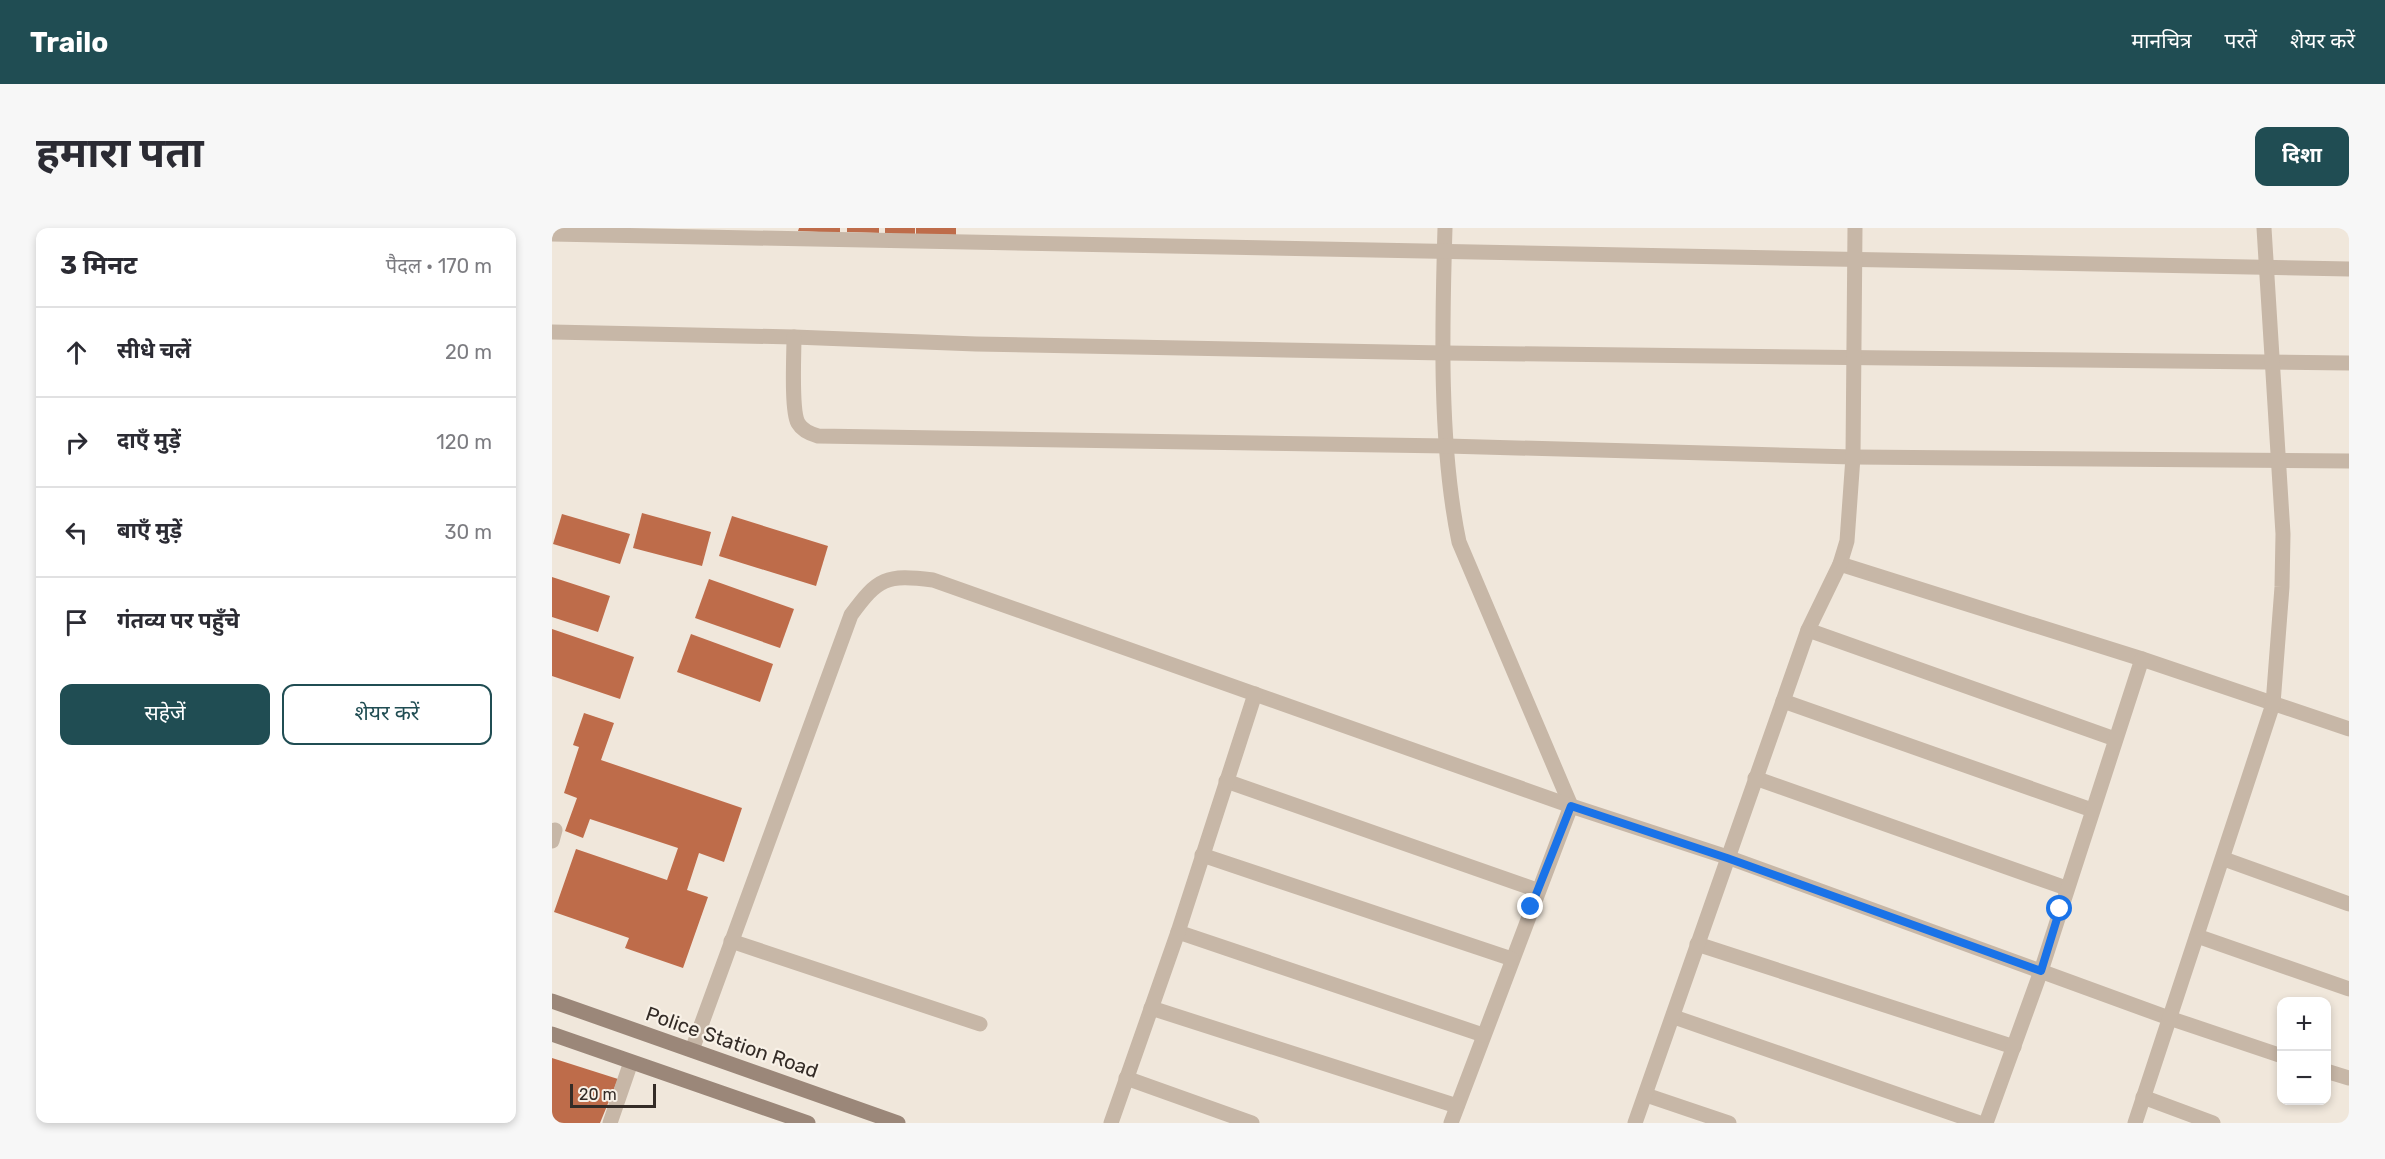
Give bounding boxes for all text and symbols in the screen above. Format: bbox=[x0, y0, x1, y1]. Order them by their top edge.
text: Trailo bbox=[30, 26, 108, 59]
text: मानचित्र bbox=[2132, 28, 2192, 53]
text: परतें bbox=[2225, 28, 2257, 53]
text: शेयर करें bbox=[2290, 28, 2355, 53]
button: दिशा bbox=[2255, 127, 2349, 186]
text: हमारा पता bbox=[36, 128, 204, 178]
text: 3 मिनट bbox=[60, 250, 137, 281]
text: पैदल · 170 m bbox=[386, 254, 492, 278]
icon: ahead bbox=[60, 336, 93, 369]
text: सीधे चलें bbox=[117, 337, 191, 364]
text: 20 m bbox=[445, 340, 492, 364]
icon: right bbox=[60, 426, 93, 459]
text: दाएँ मुड़ें bbox=[117, 427, 181, 454]
text: 120 m bbox=[436, 430, 492, 454]
icon: left bbox=[60, 516, 93, 549]
text: बाएँ मुड़ें bbox=[117, 517, 182, 544]
text: 30 m bbox=[445, 520, 492, 544]
icon: arrive bbox=[60, 606, 93, 639]
text: गंतव्य पर पहुँचे bbox=[117, 607, 239, 634]
button: सहेजें bbox=[60, 684, 270, 745]
button: शेयर करें bbox=[282, 684, 492, 745]
route end bbox=[1517, 893, 1543, 919]
route start bbox=[2046, 895, 2072, 921]
map controls bbox=[2277, 997, 2331, 1105]
button: + bbox=[2277, 997, 2331, 1051]
street label: Police Station Road bbox=[643, 1001, 821, 1083]
button: − bbox=[2277, 1051, 2331, 1105]
scale bar bbox=[570, 1081, 656, 1108]
text: 20 m bbox=[579, 1085, 617, 1104]

